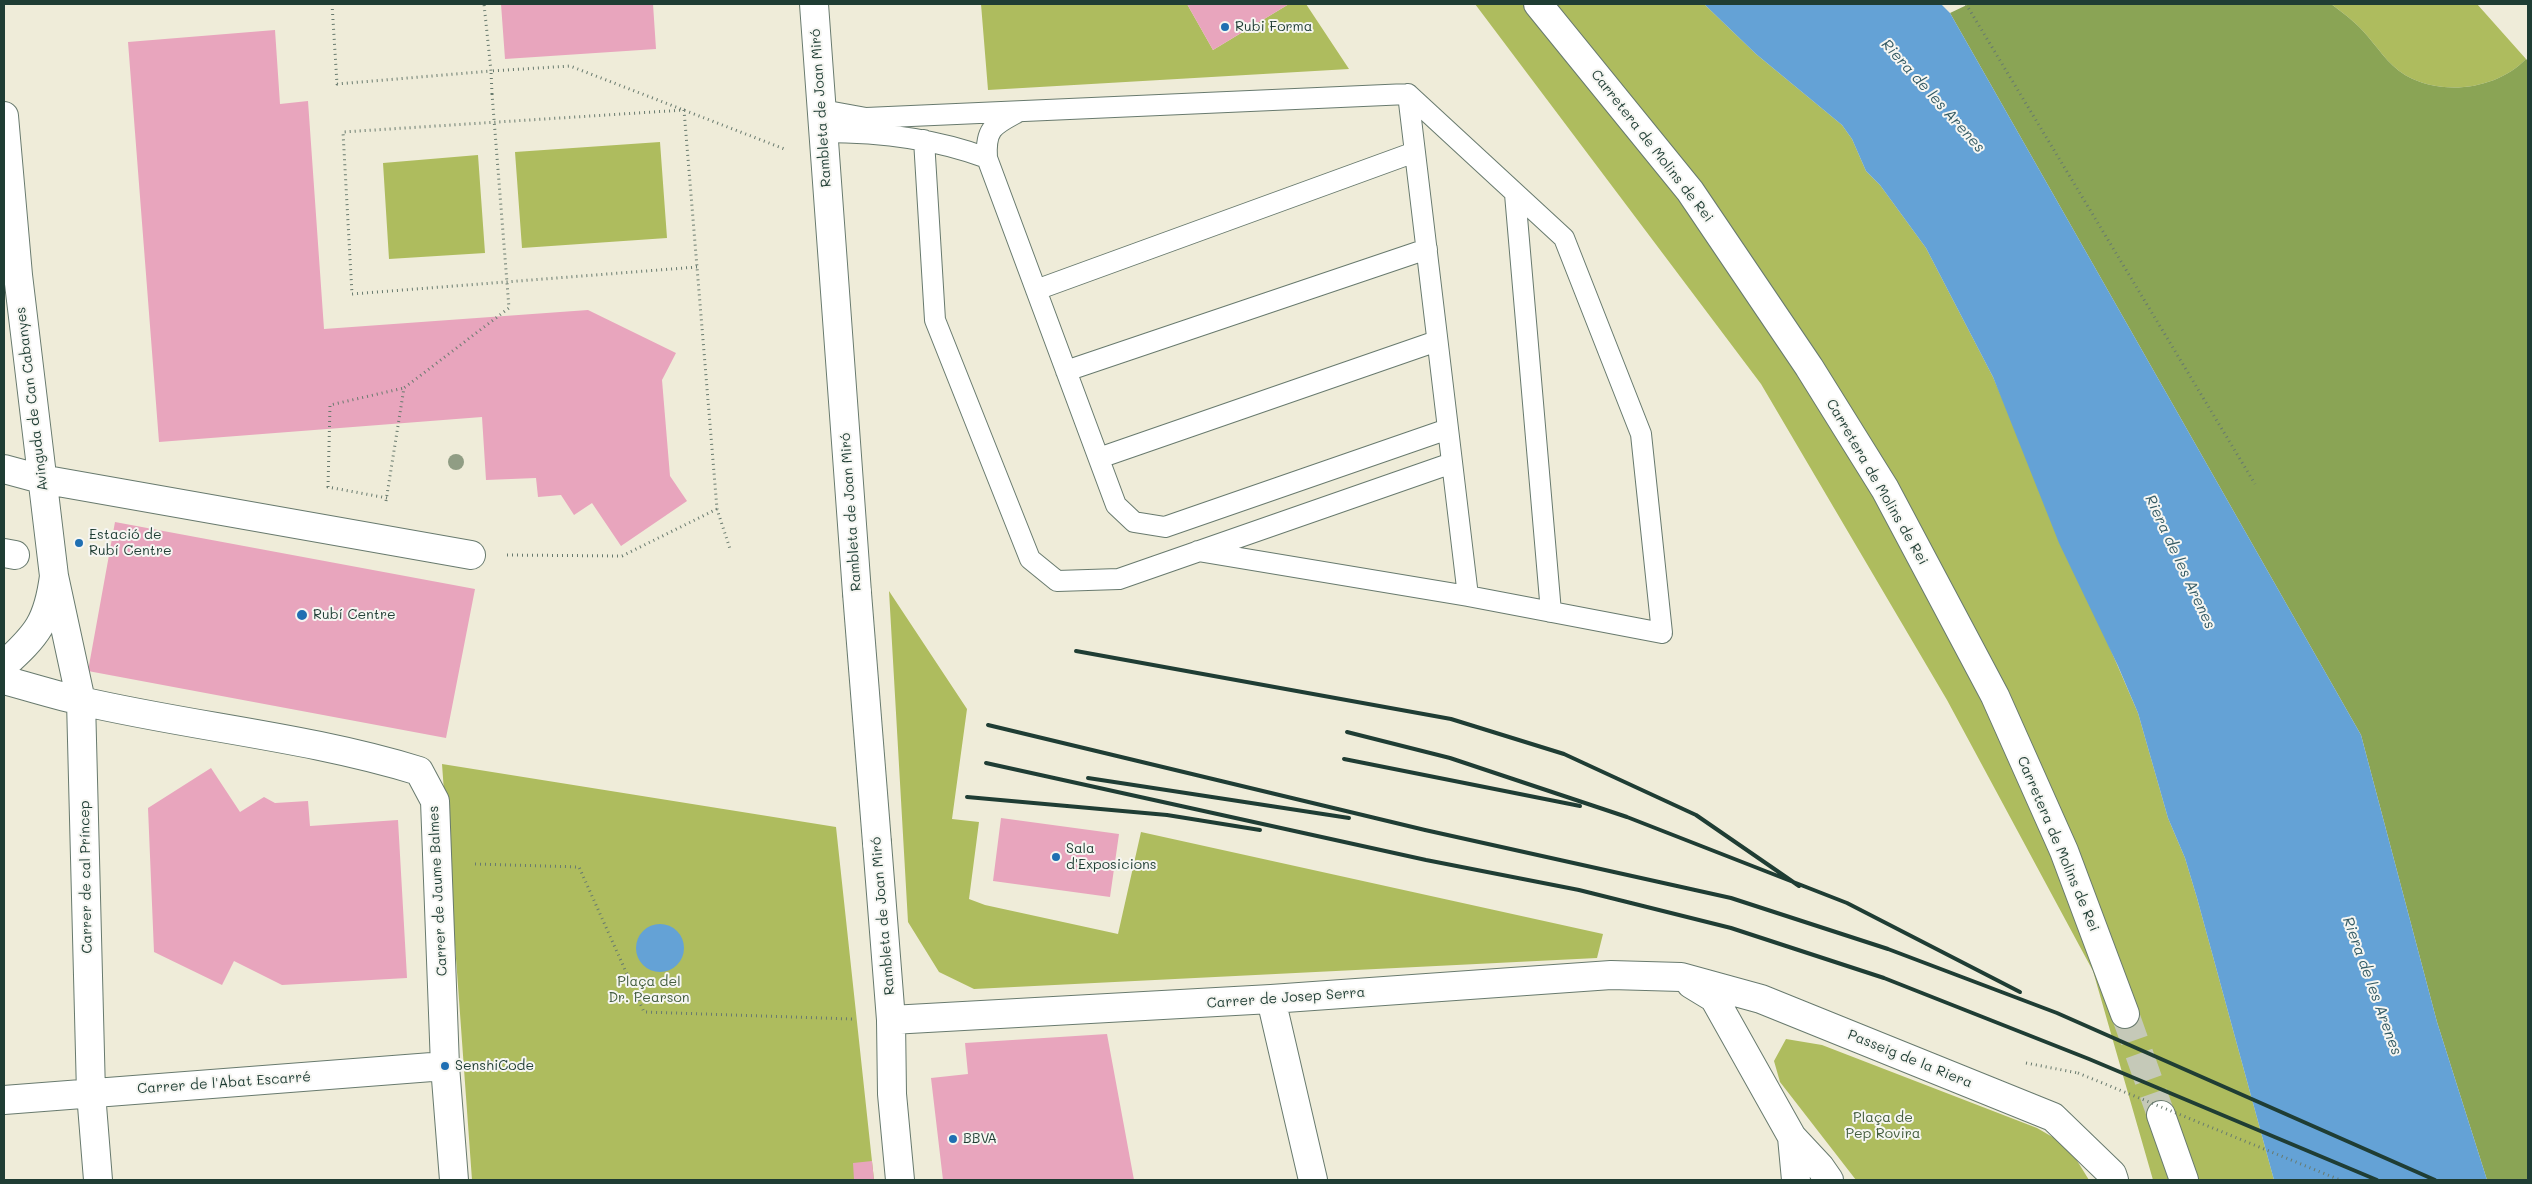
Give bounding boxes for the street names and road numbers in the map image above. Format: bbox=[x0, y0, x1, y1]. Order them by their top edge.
street label: Rambleta de Joan Miró bbox=[807, 28, 835, 188]
street label: Carretera de Molins de Rei bbox=[1587, 66, 1717, 226]
street label: Avinguda de Can Cabanyes bbox=[12, 306, 52, 492]
street label: Carretera de Molins de Rei bbox=[1823, 396, 1931, 568]
street label: Rambleta de Joan Miró bbox=[837, 432, 865, 592]
street label: Carretera de Molins de Rei bbox=[2013, 754, 2103, 934]
street label: Carrer de cal Príncep bbox=[76, 800, 96, 954]
street label: Carrer de Jaume Balmes bbox=[425, 805, 451, 977]
street label: Rambleta de Joan Miró bbox=[868, 836, 898, 996]
street label: Carrer de Josep Serra bbox=[1206, 984, 1366, 1012]
street label: Passeig de la Riera bbox=[1845, 1026, 1975, 1092]
street label: Carrer de l'Abat Escarré bbox=[137, 1069, 311, 1097]

